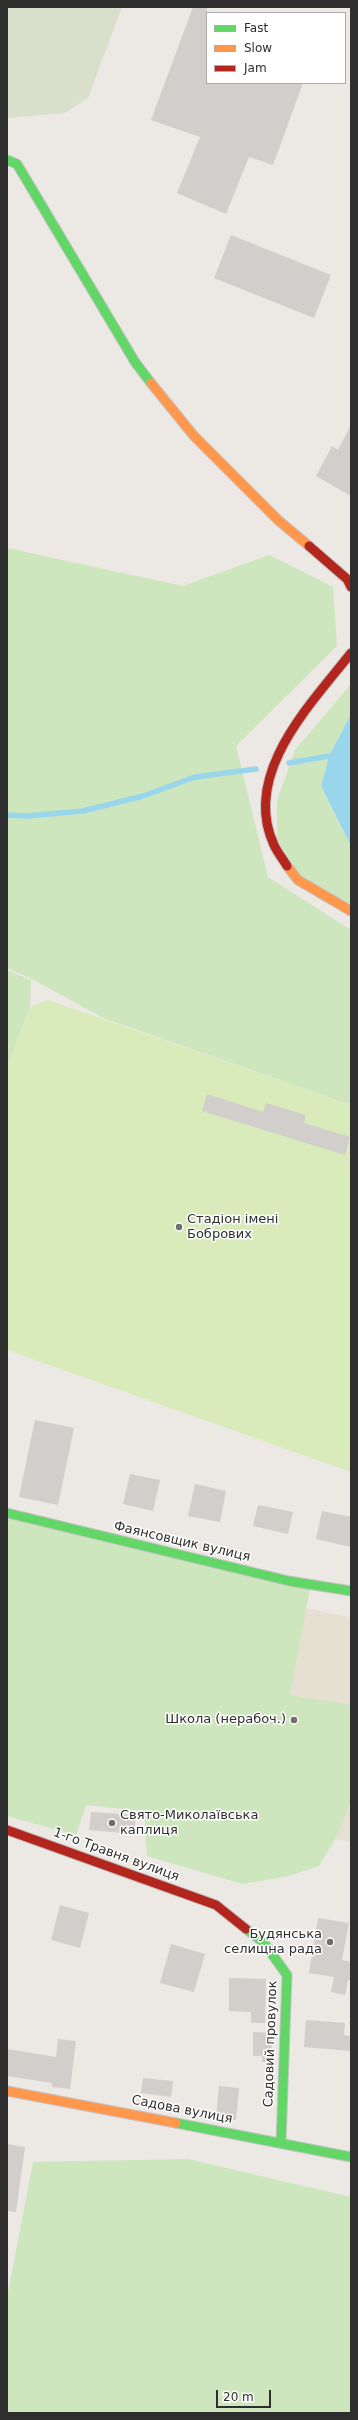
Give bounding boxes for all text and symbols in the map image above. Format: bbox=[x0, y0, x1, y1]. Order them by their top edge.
legend bbox=[206, 12, 346, 84]
text: Fast bbox=[244, 21, 268, 35]
text: Slow bbox=[244, 41, 272, 55]
text: Jam bbox=[244, 61, 267, 75]
place label: Стадіон імені Бобрових bbox=[187, 1212, 278, 1243]
marker: Стадіон імені Бобрових bbox=[174, 1222, 184, 1232]
street label: Фаянсовщик вулиця bbox=[112, 1519, 252, 1565]
place label: Школа (нерабоч.) bbox=[165, 1712, 286, 1728]
marker: Школа (нерабоч.) bbox=[289, 1715, 299, 1725]
place label: Свято-Миколаївська каплиця bbox=[120, 1808, 258, 1839]
marker: Свято-Миколаївська каплиця bbox=[107, 1818, 117, 1828]
street label: 1-го Травня вулиця bbox=[51, 1825, 181, 1885]
place label: Будянська селищна рада bbox=[224, 1927, 322, 1958]
marker: Будянська селищна рада bbox=[325, 1937, 335, 1947]
street label: Садовий провулок bbox=[261, 1980, 281, 2108]
street label: Садова вулиця bbox=[130, 2093, 234, 2127]
scale bar bbox=[218, 2382, 273, 2408]
text: 20 m bbox=[223, 2390, 254, 2404]

